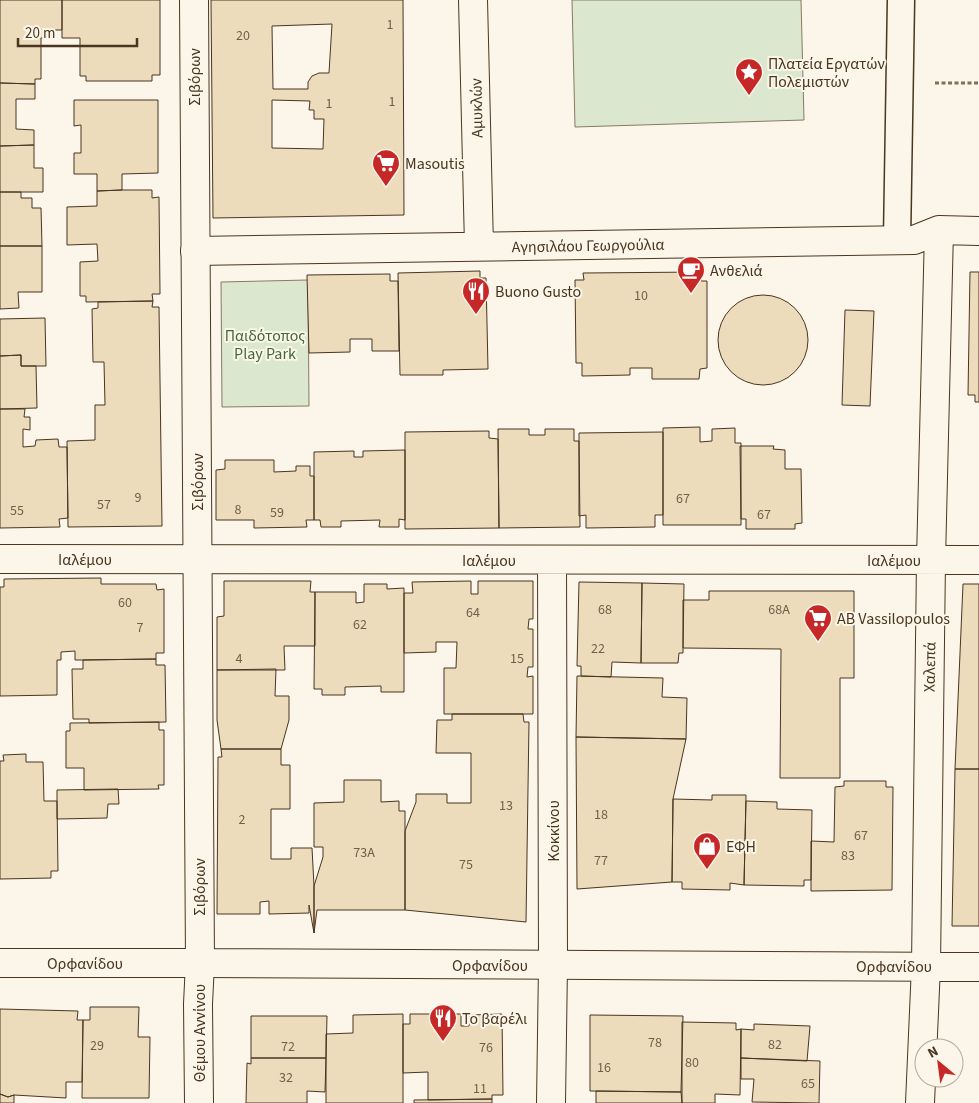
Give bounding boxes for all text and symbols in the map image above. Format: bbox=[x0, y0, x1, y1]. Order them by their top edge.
scale bar bbox=[18, 15, 136, 47]
house number: 1 bbox=[387, 15, 394, 35]
text: 20 m bbox=[25, 23, 55, 44]
house number: 20 bbox=[236, 26, 250, 46]
street label: Σιβόρων bbox=[184, 48, 206, 106]
place label: Πλατεία Εργατών Πολεμιστών bbox=[768, 53, 885, 93]
place icon: Πλατεία Εργατών Πολεμιστών bbox=[734, 57, 764, 96]
street label: Αμυκλών bbox=[465, 78, 489, 138]
house number: 1 bbox=[389, 92, 396, 112]
house number: 1 bbox=[326, 94, 333, 114]
supermarket icon: Masoutis bbox=[371, 148, 401, 187]
place label: Masoutis bbox=[405, 153, 465, 175]
street label: Αγησιλάου Γεωργούλια bbox=[511, 234, 665, 258]
cafe icon: Ανθελιά bbox=[676, 255, 706, 294]
place label: Ανθελιά bbox=[710, 260, 763, 282]
restaurant icon: Buono Gusto bbox=[461, 276, 491, 315]
place label: Buono Gusto bbox=[495, 281, 581, 303]
house number: 10 bbox=[634, 286, 648, 306]
park label: Παιδότοπος Play Park bbox=[225, 325, 305, 365]
street label: Σιβόρων bbox=[187, 453, 209, 511]
house number: 9 bbox=[135, 488, 142, 508]
house number: 67 bbox=[676, 489, 690, 509]
house number: 57 bbox=[97, 495, 111, 515]
house number: 8 bbox=[235, 500, 242, 520]
house number: 55 bbox=[10, 501, 24, 521]
house number: 59 bbox=[270, 503, 284, 523]
house number: 67 bbox=[757, 505, 771, 525]
street label: Ιαλέμου bbox=[58, 549, 112, 571]
street label: Ιαλέμου bbox=[462, 550, 516, 572]
street label: Ιαλέμου bbox=[867, 550, 921, 572]
house number: 60 bbox=[118, 593, 132, 613]
house number: 68 bbox=[598, 600, 612, 620]
house number: 68Α bbox=[768, 600, 790, 620]
house number: 64 bbox=[466, 603, 480, 623]
supermarket icon: AB Vassilopoulos bbox=[803, 603, 833, 642]
place label: AB Vassilopoulos bbox=[837, 608, 950, 630]
house number: 62 bbox=[353, 615, 367, 635]
house number: 7 bbox=[137, 618, 144, 638]
house number: 22 bbox=[591, 639, 605, 659]
street label: Χαλεπά bbox=[919, 642, 941, 692]
house number: 4 bbox=[236, 649, 243, 669]
house number: 15 bbox=[510, 649, 524, 669]
house number: 13 bbox=[499, 796, 513, 816]
street label: Κοκκίνου bbox=[543, 800, 565, 862]
house number: 18 bbox=[594, 805, 608, 825]
house number: 2 bbox=[239, 810, 246, 830]
house number: 67 bbox=[854, 826, 868, 846]
shop icon: ΕΦΗ bbox=[692, 831, 722, 870]
place label: ΕΦΗ bbox=[726, 836, 756, 858]
house number: 73Α bbox=[353, 843, 375, 863]
house number: 83 bbox=[841, 846, 855, 866]
house number: 77 bbox=[594, 851, 608, 871]
house number: 75 bbox=[459, 855, 473, 875]
street label: Σιβόρων bbox=[189, 858, 211, 916]
street label: Ορφανίδου bbox=[47, 953, 123, 975]
street label: Ορφανίδου bbox=[452, 955, 528, 977]
street label: Ορφανίδου bbox=[856, 956, 932, 978]
street label: Θέμου Αννίνου bbox=[189, 984, 211, 1082]
restaurant icon: Το βαρέλι bbox=[428, 1003, 458, 1042]
place label: Το βαρέλι bbox=[462, 1008, 527, 1030]
house number: 78 bbox=[648, 1033, 662, 1053]
house number: 82 bbox=[768, 1035, 782, 1055]
house number: 29 bbox=[90, 1036, 104, 1056]
house number: 72 bbox=[281, 1037, 295, 1057]
house number: 76 bbox=[479, 1038, 493, 1058]
north arrow bbox=[914, 1038, 964, 1088]
text: N bbox=[924, 1042, 942, 1064]
house number: 80 bbox=[685, 1053, 699, 1073]
house number: 16 bbox=[597, 1058, 611, 1078]
house number: 32 bbox=[279, 1068, 293, 1088]
house number: 65 bbox=[801, 1074, 815, 1094]
house number: 11 bbox=[473, 1079, 487, 1099]

